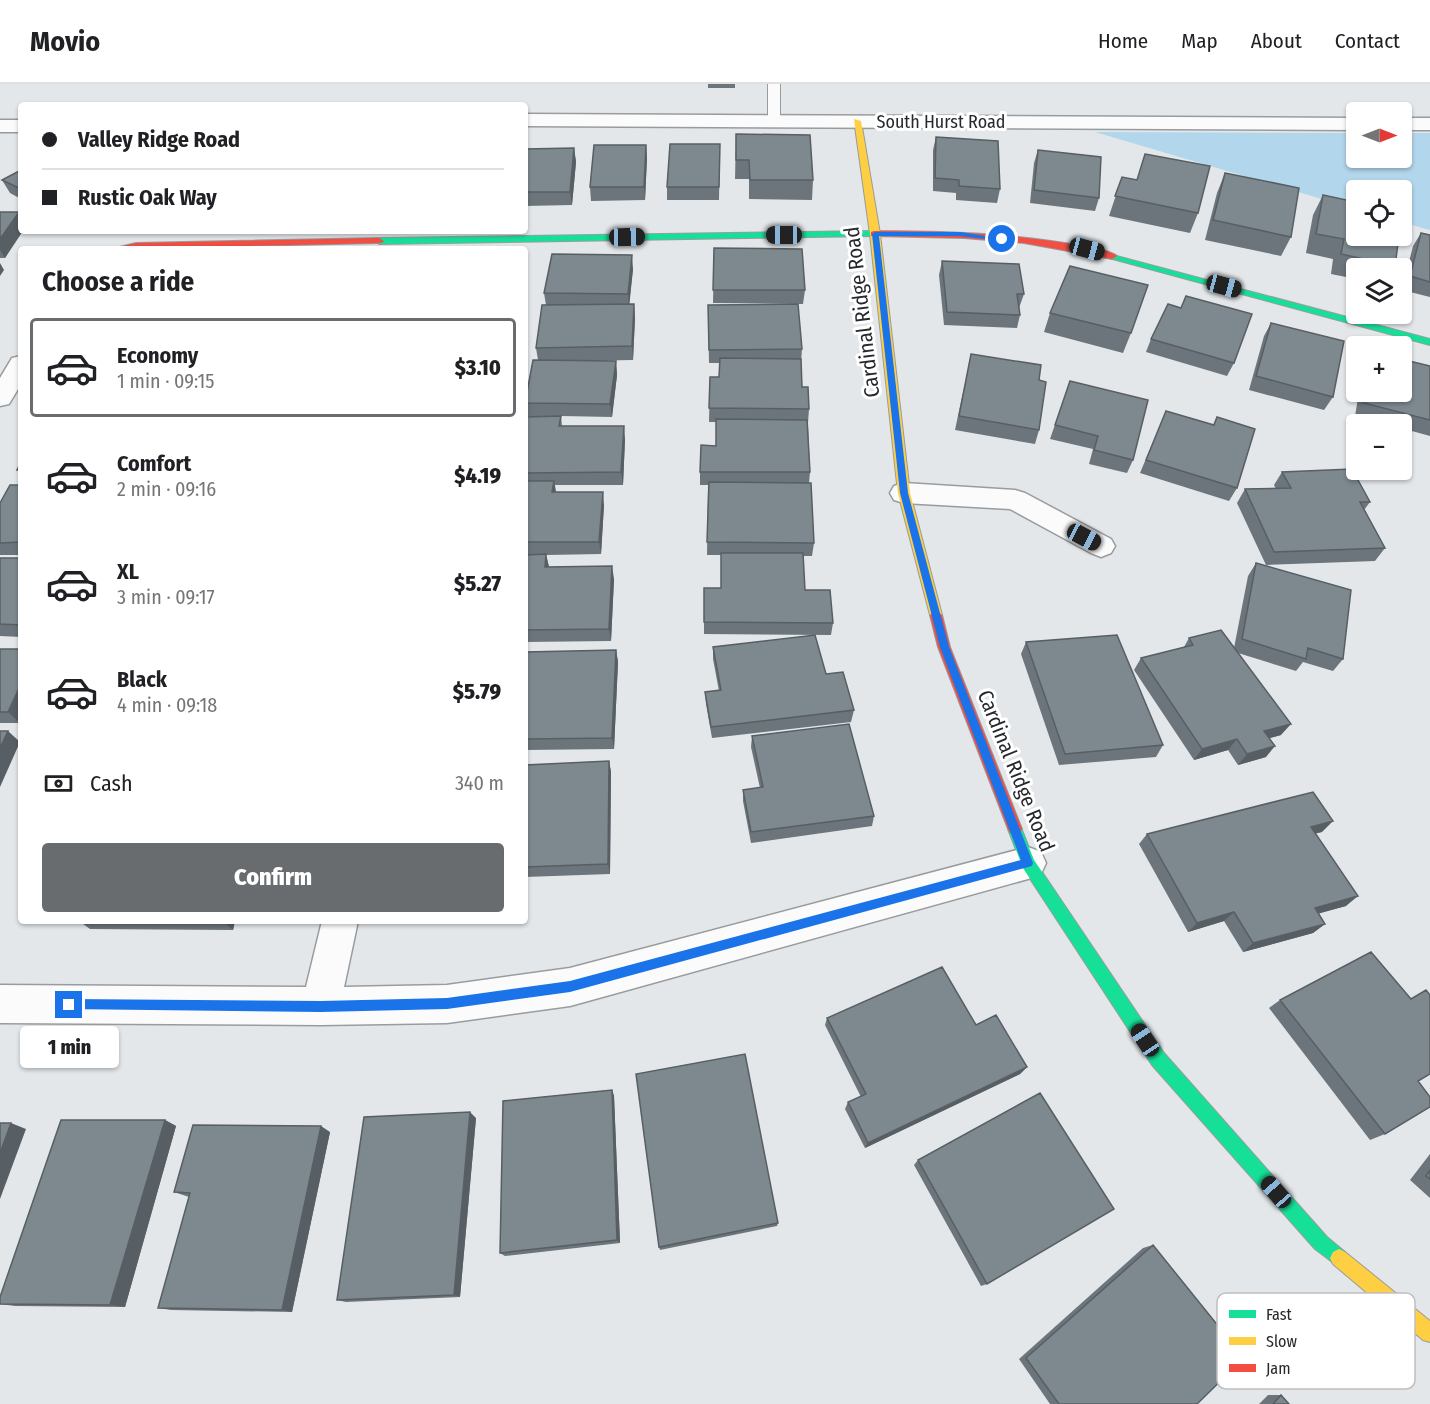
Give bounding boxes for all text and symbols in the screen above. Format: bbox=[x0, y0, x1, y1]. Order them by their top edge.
text: Movio bbox=[30, 25, 100, 58]
text: Home bbox=[1098, 28, 1148, 54]
text: Map bbox=[1181, 28, 1218, 54]
text: About bbox=[1251, 28, 1302, 54]
text: Contact bbox=[1335, 28, 1400, 54]
north arrow bbox=[1346, 102, 1412, 168]
map controls bbox=[1346, 102, 1412, 480]
street label: South Hurst Road bbox=[877, 111, 1005, 133]
text: Valley Ridge Road bbox=[78, 126, 240, 153]
button: locate bbox=[1346, 180, 1412, 246]
text: Rustic Oak Way bbox=[78, 184, 217, 211]
street label: Cardinal Ridge Road bbox=[839, 225, 885, 399]
route start bbox=[988, 225, 1015, 252]
car bbox=[766, 226, 802, 244]
car bbox=[609, 228, 645, 246]
car bbox=[1067, 236, 1107, 262]
button: layers bbox=[1346, 258, 1412, 324]
text: Choose a ride bbox=[42, 266, 194, 298]
car bbox=[1204, 273, 1244, 299]
button: + bbox=[1346, 336, 1412, 402]
icon: car bbox=[45, 341, 99, 395]
text: Economy bbox=[117, 342, 198, 369]
text: $3.10 bbox=[455, 354, 501, 381]
text: 1 min · 09:15 bbox=[117, 369, 214, 393]
button: − bbox=[1346, 414, 1412, 480]
icon: car bbox=[45, 449, 99, 503]
text: Comfort bbox=[117, 450, 191, 477]
text: $4.19 bbox=[454, 462, 501, 489]
text: 2 min · 09:16 bbox=[117, 477, 216, 501]
car bbox=[1064, 521, 1104, 553]
icon: car bbox=[45, 557, 99, 611]
text: XL bbox=[117, 558, 139, 585]
text: $5.27 bbox=[454, 570, 501, 597]
text: 3 min · 09:17 bbox=[117, 585, 215, 609]
icon: car bbox=[45, 665, 99, 719]
text: Black bbox=[117, 666, 167, 693]
text: $5.79 bbox=[453, 678, 501, 705]
street label: Cardinal Ridge Road bbox=[972, 686, 1060, 856]
text: 4 min · 09:18 bbox=[117, 693, 217, 717]
icon: cash bbox=[42, 767, 75, 800]
text: Cash bbox=[90, 770, 133, 797]
text: 340 m bbox=[455, 771, 504, 795]
button: Confirm bbox=[42, 843, 504, 912]
route end bbox=[55, 991, 82, 1018]
car bbox=[1127, 1020, 1163, 1060]
callout: 1 min bbox=[20, 1026, 118, 1068]
text: 1 min bbox=[48, 1035, 91, 1059]
car bbox=[1257, 1173, 1295, 1211]
legend bbox=[1217, 1293, 1415, 1389]
text: Fast bbox=[1266, 1305, 1293, 1324]
text: Slow bbox=[1266, 1332, 1297, 1351]
text: Jam bbox=[1266, 1359, 1291, 1378]

